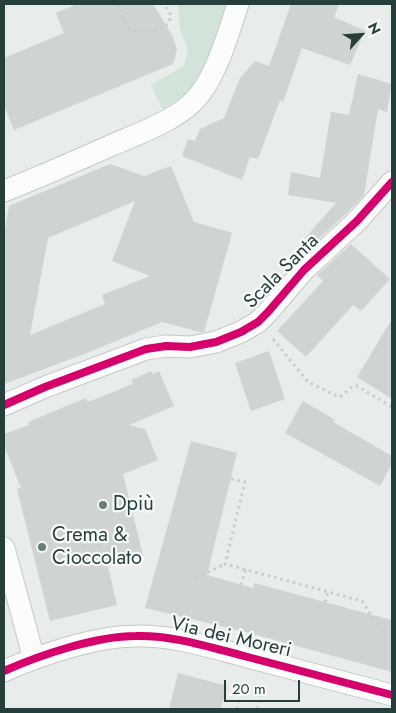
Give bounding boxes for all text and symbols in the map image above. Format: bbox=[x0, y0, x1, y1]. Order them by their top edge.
north arrow bbox=[336, 10, 386, 60]
text: N bbox=[363, 19, 386, 38]
street label: Scala Santa bbox=[240, 230, 324, 314]
place label: Dpiù bbox=[113, 493, 154, 517]
marker: Dpiù bbox=[97, 499, 109, 511]
place label: Crema & Cioccolato bbox=[52, 524, 142, 571]
marker: Crema & Cioccolato bbox=[36, 541, 48, 553]
street label: Via dei Moreri bbox=[168, 612, 294, 664]
scale bar bbox=[226, 670, 302, 702]
text: 20 m bbox=[232, 678, 266, 700]

